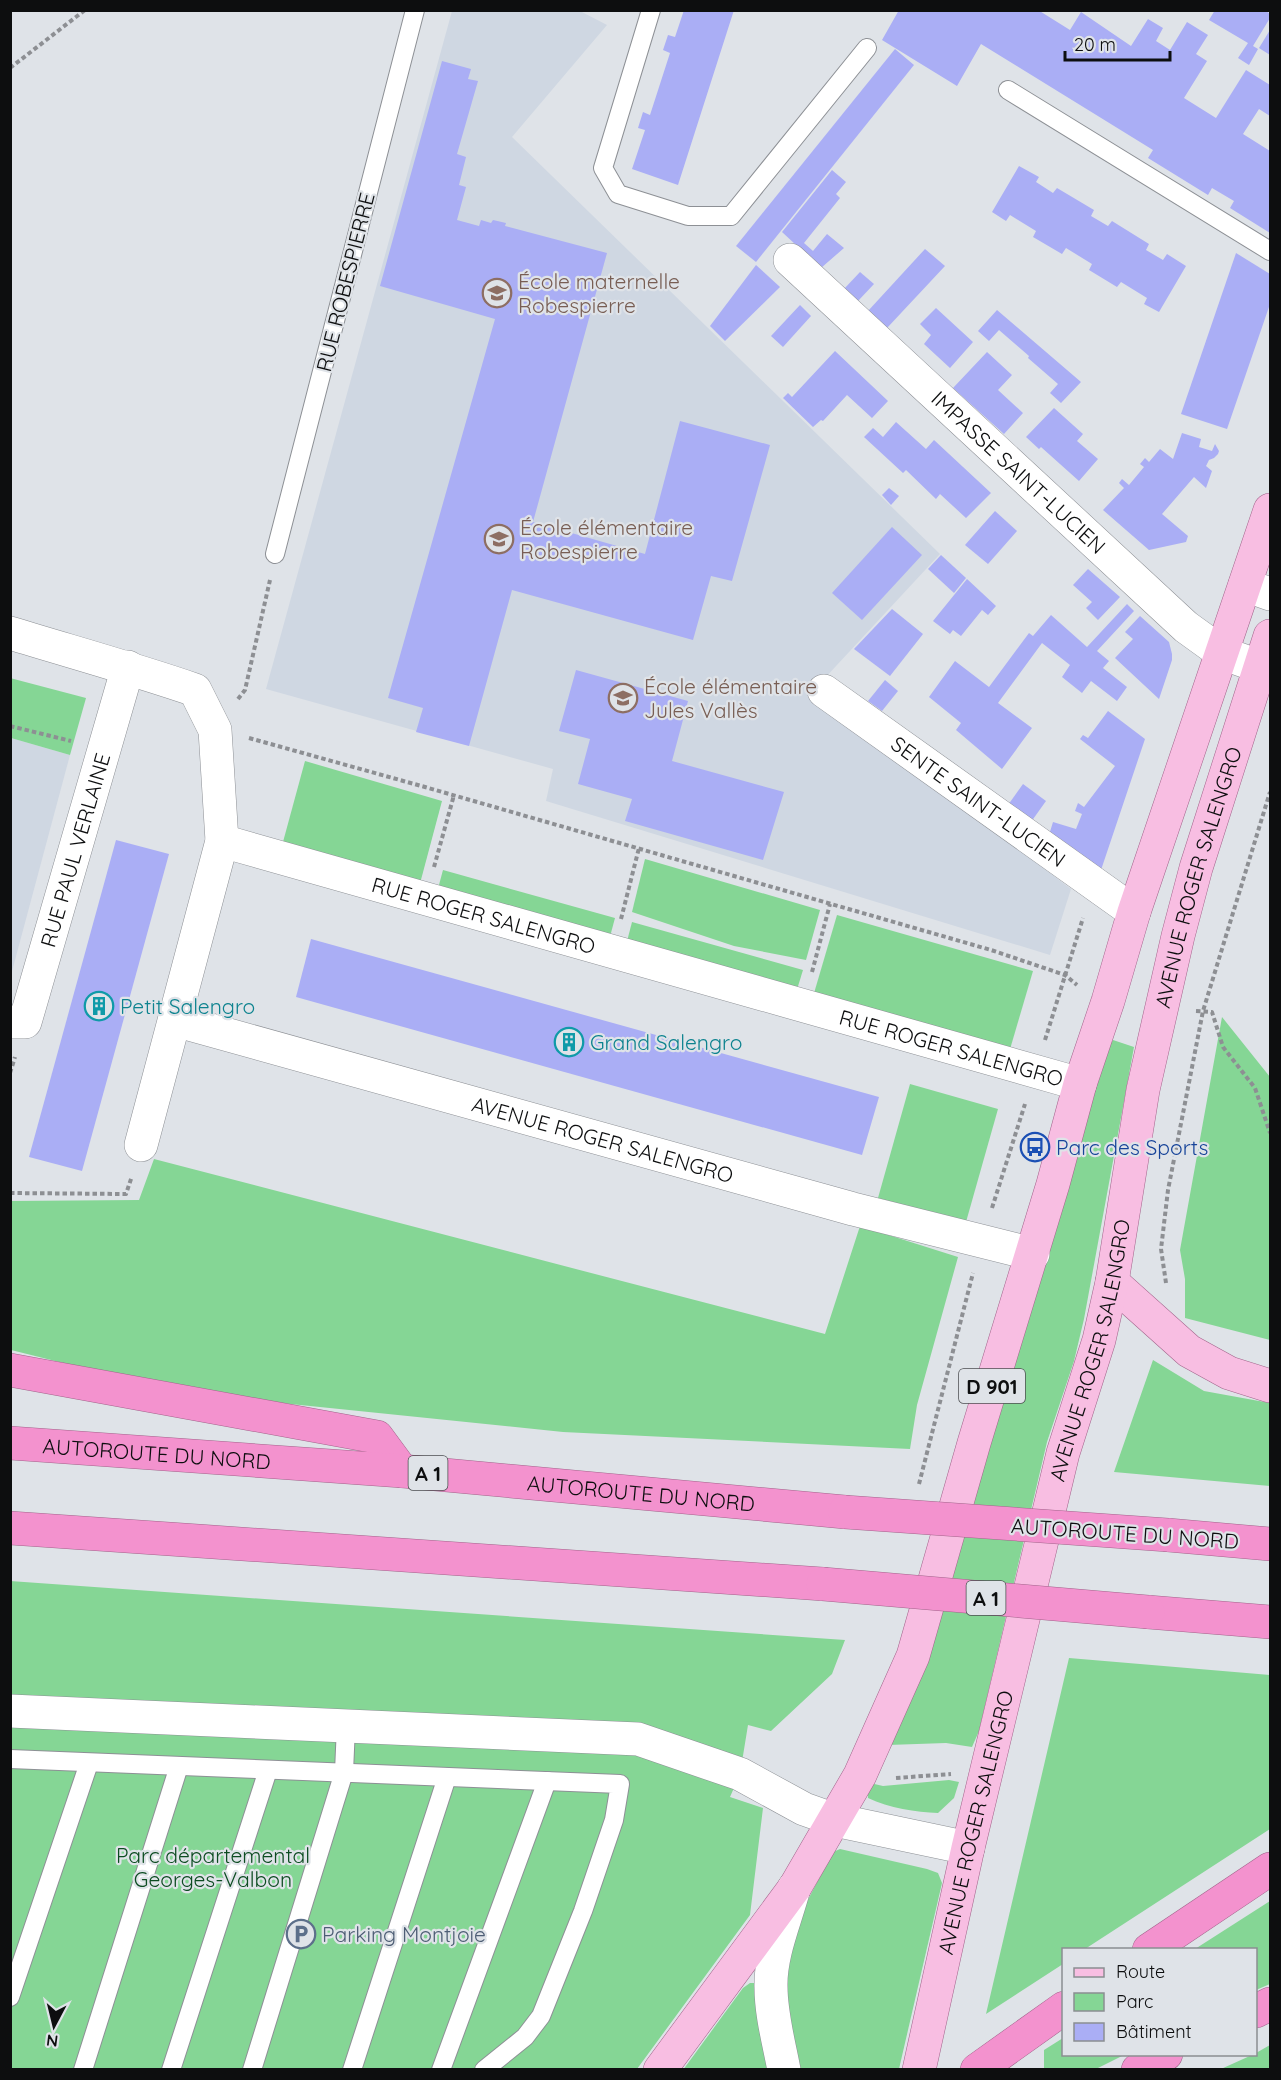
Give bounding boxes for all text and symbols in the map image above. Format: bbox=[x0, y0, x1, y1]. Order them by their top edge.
scale bar bbox=[1065, 24, 1170, 62]
text: 20 m bbox=[1074, 33, 1116, 56]
street label: RUE ROBESPIERRE bbox=[310, 190, 380, 374]
place label: École maternelle Robespierre bbox=[518, 268, 680, 318]
school or university icon: École maternelle Robespierre bbox=[481, 277, 513, 309]
street label: IMPASSE SAINT-LUCIEN bbox=[926, 385, 1111, 559]
place label: École élémentaire Robespierre bbox=[520, 514, 693, 564]
school or university icon: École élémentaire Robespierre bbox=[483, 523, 515, 555]
place label: École élémentaire Jules Vallès bbox=[644, 673, 817, 723]
school or university icon: École élémentaire Jules Vallès bbox=[607, 682, 639, 714]
street label: SENTE SAINT-LUCIEN bbox=[886, 730, 1071, 872]
street label: AVENUE ROGER SALENGRO bbox=[1149, 743, 1247, 1010]
street label: RUE PAUL VERLAINE bbox=[34, 750, 115, 950]
street label: RUE ROGER SALENGRO bbox=[369, 871, 599, 959]
building icon: Petit Salengro bbox=[83, 990, 115, 1022]
place label: Petit Salengro bbox=[120, 993, 255, 1019]
street label: RUE ROGER SALENGRO bbox=[836, 1004, 1066, 1092]
building icon: Grand Salengro bbox=[553, 1026, 585, 1058]
place label: Grand Salengro bbox=[590, 1029, 742, 1055]
street label: AVENUE ROGER SALENGRO bbox=[469, 1090, 736, 1188]
bus stop icon: Parc des Sports bbox=[1019, 1131, 1051, 1163]
place label: Parc des Sports bbox=[1056, 1134, 1208, 1160]
street label: AVENUE ROGER SALENGRO bbox=[1044, 1217, 1135, 1484]
road number: D 901 bbox=[959, 1369, 1025, 1403]
street label: AUTOROUTE DU NORD bbox=[42, 1432, 271, 1475]
road number: A 1 bbox=[408, 1456, 448, 1490]
street label: AUTOROUTE DU NORD bbox=[526, 1470, 756, 1517]
street label: AUTOROUTE DU NORD bbox=[1010, 1512, 1240, 1554]
road number: A 1 bbox=[966, 1581, 1006, 1615]
street label: AVENUE ROGER SALENGRO bbox=[932, 1688, 1018, 1957]
park label: Parc départemental Georges-Valbon bbox=[116, 1842, 310, 1892]
parking icon: Parking Montjoie bbox=[285, 1918, 317, 1950]
place label: Parking Montjoie bbox=[322, 1921, 486, 1947]
legend bbox=[1062, 1948, 1257, 2056]
text: Route bbox=[1116, 1960, 1165, 1983]
text: Parc bbox=[1116, 1990, 1153, 2013]
north arrow bbox=[24, 1996, 84, 2056]
text: Bâtiment bbox=[1116, 2020, 1192, 2043]
text: N bbox=[45, 2030, 59, 2052]

